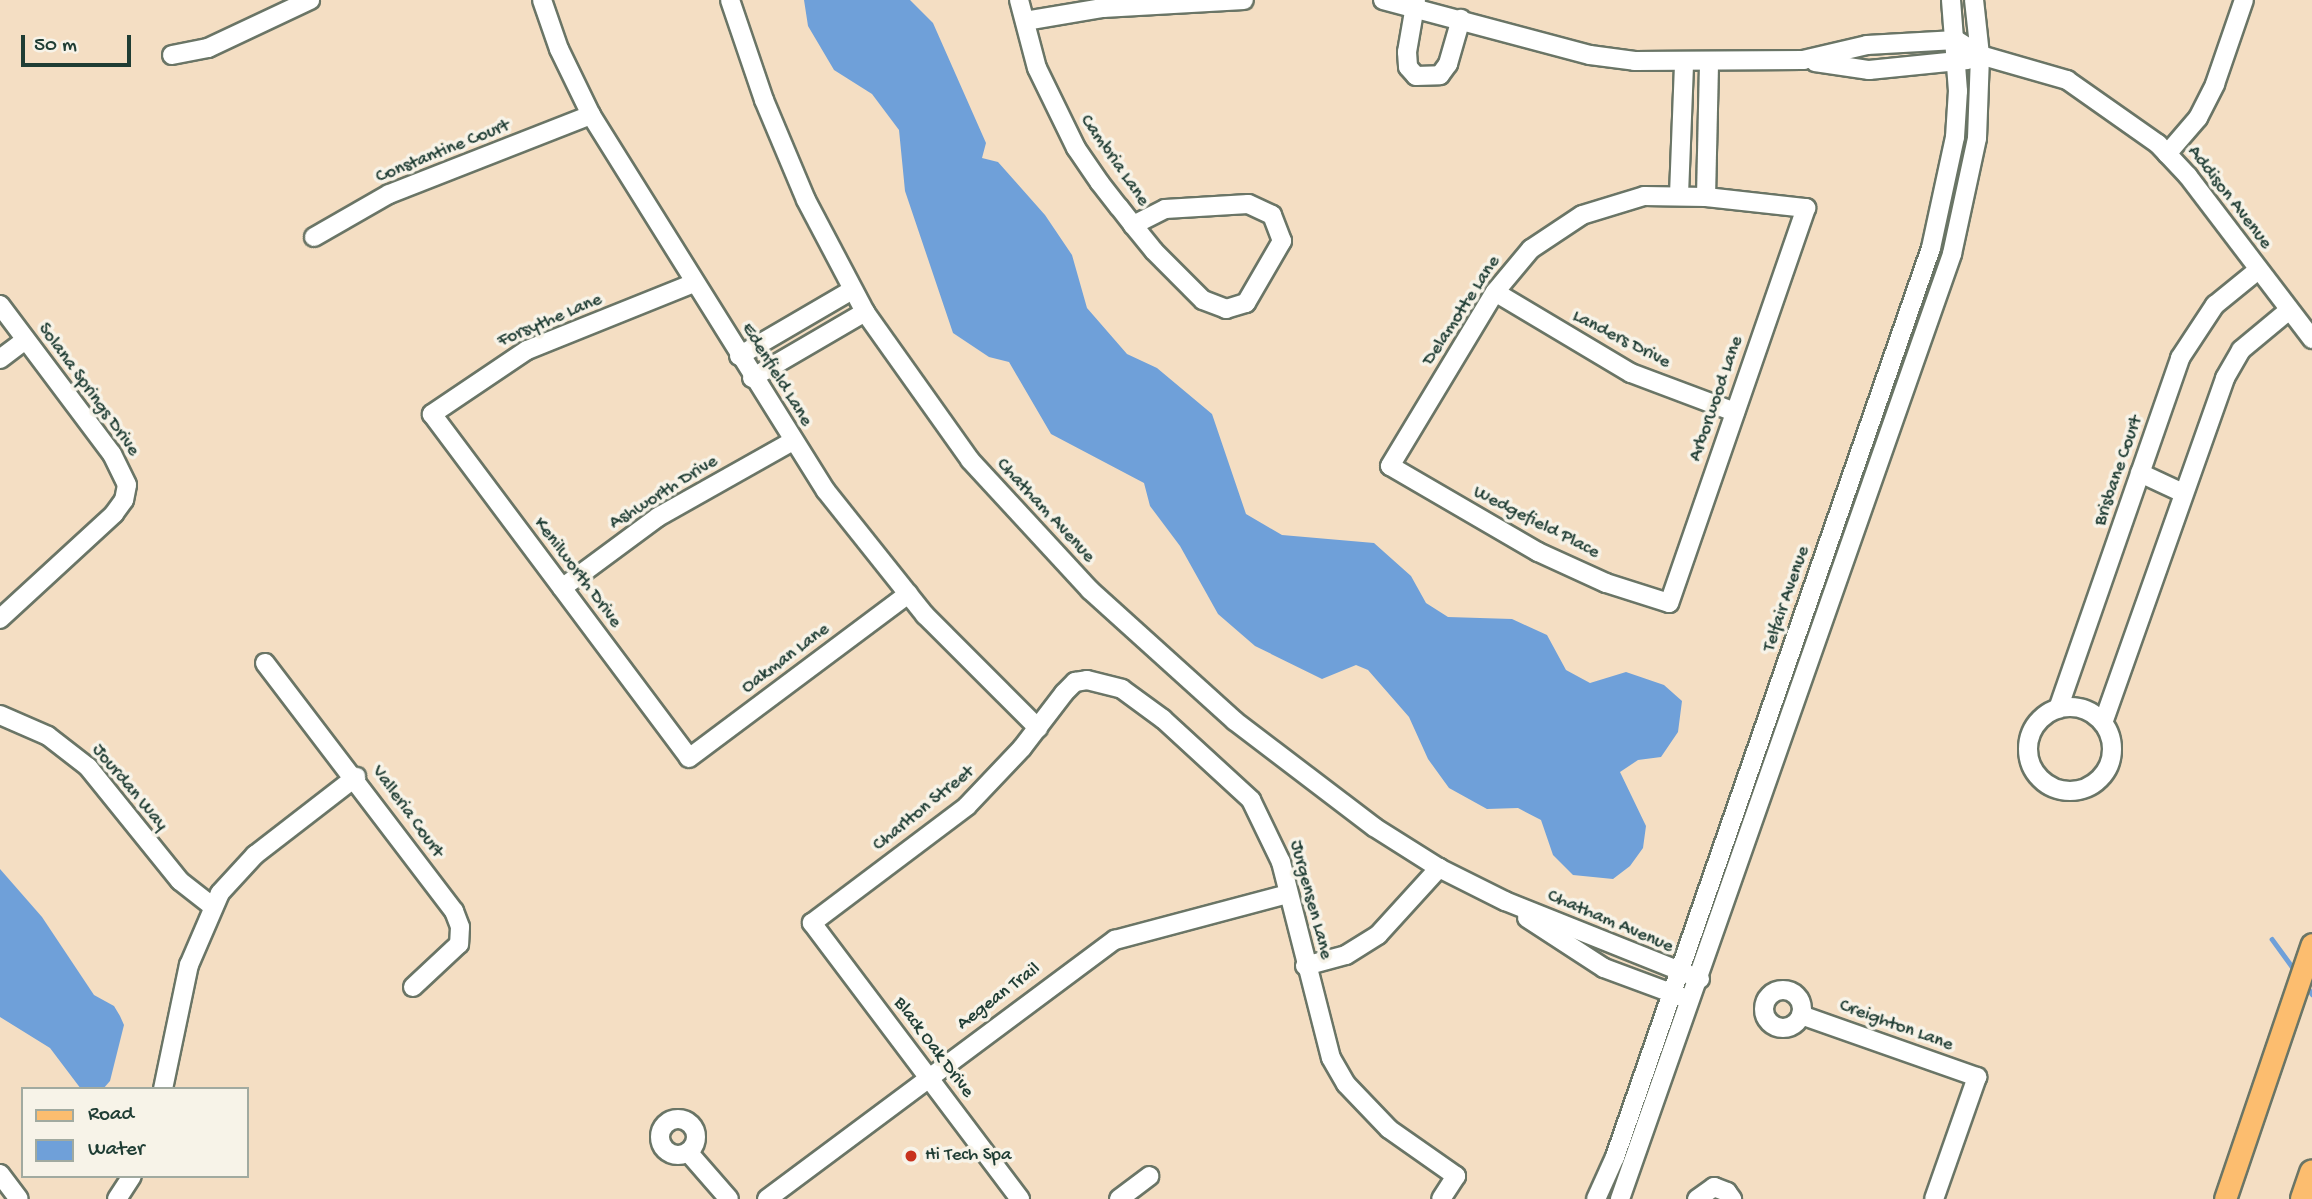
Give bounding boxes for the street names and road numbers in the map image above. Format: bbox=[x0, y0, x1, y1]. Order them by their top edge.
street label: Cambria Lane bbox=[1074, 111, 1154, 211]
street label: Constantine Court bbox=[373, 115, 513, 189]
street label: Addison Avenue bbox=[2182, 142, 2276, 254]
street label: Delamotte Lane bbox=[1418, 252, 1506, 370]
street label: Forsythe Lane bbox=[494, 289, 606, 353]
street label: Landers Drive bbox=[1568, 306, 1674, 374]
street label: Solana Springs Drive bbox=[32, 319, 144, 461]
street label: Edenfield Lane bbox=[735, 319, 817, 431]
street label: Arborwood Lane bbox=[1685, 333, 1749, 465]
street label: Brisbane Court bbox=[2089, 413, 2149, 529]
street label: Ashworth Drive bbox=[606, 451, 722, 535]
street label: Chatham Avenue bbox=[991, 454, 1099, 568]
street label: Wedgefield Place bbox=[1469, 481, 1603, 565]
street label: Kenilworth Drive bbox=[528, 513, 626, 633]
street label: Telfair Avenue bbox=[1758, 543, 1816, 655]
street label: Oakman Lane bbox=[737, 618, 835, 700]
street label: Jourdan Way bbox=[86, 740, 172, 836]
street label: Valleria Court bbox=[366, 761, 448, 863]
street label: Charlton Street bbox=[869, 761, 979, 857]
street label: Jurgensen Lane bbox=[1283, 838, 1337, 962]
street label: Chatham Avenue bbox=[1544, 885, 1676, 959]
street label: Aegean Trail bbox=[953, 958, 1045, 1036]
street label: Black Oak Drive bbox=[888, 993, 978, 1103]
street label: Creighton Lane bbox=[1836, 995, 1956, 1057]

